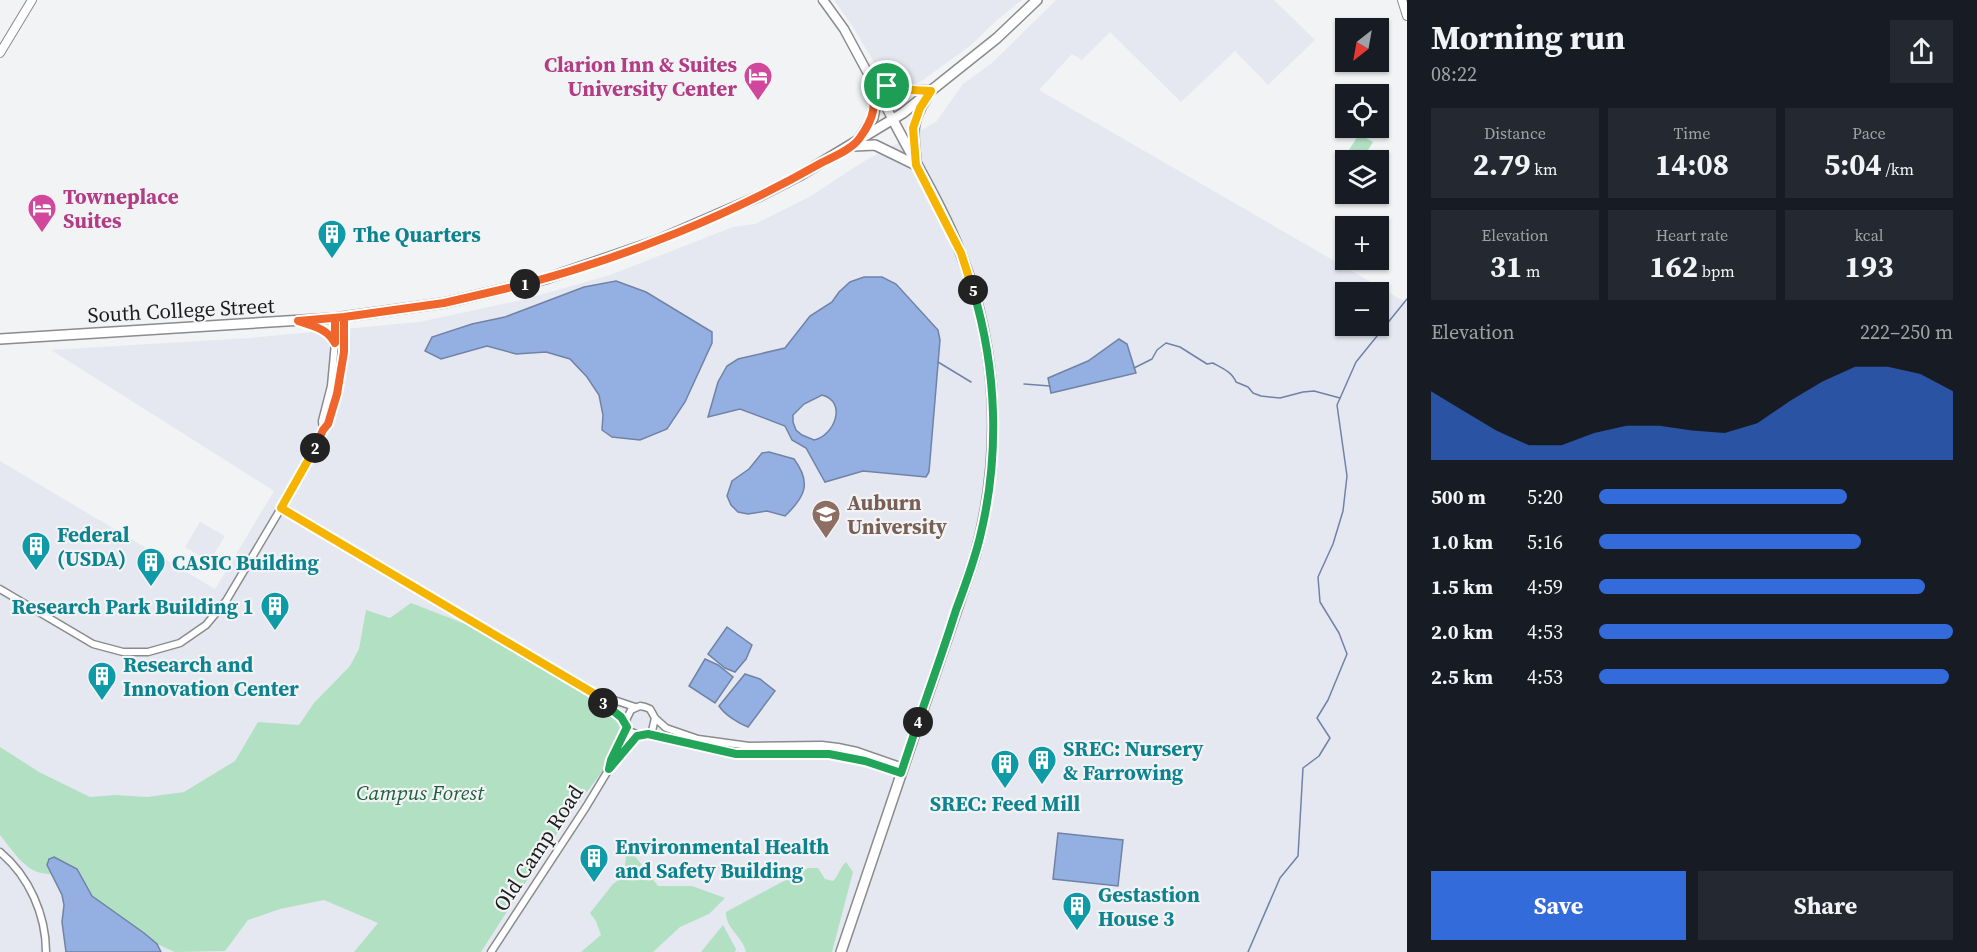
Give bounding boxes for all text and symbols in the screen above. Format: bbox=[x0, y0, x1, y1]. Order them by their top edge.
text: Morning run bbox=[1431, 15, 1625, 60]
north arrow bbox=[1335, 18, 1389, 72]
map controls bbox=[1335, 18, 1389, 336]
button: share bbox=[1890, 20, 1953, 83]
place label: Clarion Inn & Suites University Center bbox=[544, 50, 737, 103]
hotel icon: Clarion Inn & Suites University Center bbox=[742, 60, 774, 102]
pin bbox=[861, 60, 912, 111]
text: 08:22 bbox=[1431, 60, 1477, 88]
icon: arrive bbox=[870, 69, 903, 102]
button: locate bbox=[1335, 84, 1389, 138]
text: Distance bbox=[1484, 122, 1546, 144]
text: Time bbox=[1673, 122, 1711, 144]
text: Pace bbox=[1852, 122, 1886, 144]
text: 2.79 bbox=[1473, 144, 1530, 185]
text: 14:08 bbox=[1655, 144, 1729, 185]
text: 5:04 bbox=[1824, 144, 1882, 185]
button: layers bbox=[1335, 150, 1389, 204]
text: km bbox=[1530, 158, 1557, 180]
text: /km bbox=[1882, 158, 1914, 180]
place label: Towneplace Suites bbox=[63, 182, 179, 235]
hotel icon: Towneplace Suites bbox=[26, 192, 58, 234]
button: + bbox=[1335, 216, 1389, 270]
building icon: The Quarters bbox=[316, 218, 348, 260]
place label: The Quarters bbox=[353, 220, 481, 249]
text: Elevation bbox=[1482, 224, 1548, 246]
text: Heart rate bbox=[1656, 224, 1728, 246]
text: kcal bbox=[1854, 224, 1884, 246]
text: 31 bbox=[1490, 246, 1522, 287]
text: 162 bbox=[1649, 246, 1698, 287]
text: 193 bbox=[1845, 246, 1893, 287]
text: m bbox=[1522, 260, 1540, 282]
text: bpm bbox=[1698, 260, 1735, 282]
pin: 1 bbox=[510, 269, 540, 299]
text: 1 bbox=[521, 273, 529, 295]
pin: 5 bbox=[958, 275, 988, 305]
text: 5 bbox=[969, 279, 977, 301]
button: − bbox=[1335, 282, 1389, 336]
street label: South College Street bbox=[87, 291, 275, 329]
text: Elevation bbox=[1431, 318, 1515, 346]
text: 222–250 m bbox=[1860, 318, 1953, 346]
pin: 2 bbox=[300, 433, 330, 463]
text: 2 bbox=[311, 437, 319, 459]
text: 500 m bbox=[1431, 483, 1486, 511]
text: 5:20 bbox=[1527, 483, 1563, 511]
place label: Auburn University bbox=[847, 488, 948, 541]
school or university icon: Auburn University bbox=[810, 498, 842, 540]
place label: Federal (USDA) bbox=[57, 520, 130, 573]
text: 1.0 km bbox=[1431, 528, 1493, 556]
text: 5:16 bbox=[1527, 528, 1563, 556]
building icon: Federal (USDA) bbox=[20, 530, 52, 572]
building icon: CASIC Building bbox=[135, 546, 167, 588]
place label: CASIC Building bbox=[172, 548, 319, 577]
text: 1.5 km bbox=[1431, 573, 1493, 601]
text: 4:59 bbox=[1527, 573, 1563, 601]
building icon: Research Park Building 1 bbox=[259, 590, 291, 632]
place label: Research Park Building 1 bbox=[12, 592, 254, 621]
text: 2.0 km bbox=[1431, 618, 1493, 646]
text: 4:53 bbox=[1527, 618, 1563, 646]
place label: Research and Innovation Center bbox=[123, 650, 299, 703]
building icon: Research and Innovation Center bbox=[86, 660, 118, 702]
text: 2.5 km bbox=[1431, 663, 1493, 691]
text: 4:53 bbox=[1527, 663, 1563, 691]
pin: 3 bbox=[588, 688, 618, 718]
text: 3 bbox=[599, 692, 607, 714]
pin: 4 bbox=[903, 707, 933, 737]
text: 4 bbox=[914, 711, 922, 733]
place label: SREC: Nursery & Farrowing bbox=[1063, 734, 1204, 787]
building icon: SREC: Nursery & Farrowing bbox=[1026, 744, 1058, 786]
building icon: SREC: Feed Mill bbox=[989, 748, 1021, 790]
park label: Campus Forest bbox=[356, 778, 485, 807]
street label: Old Camp Road bbox=[486, 779, 590, 917]
place label: SREC: Feed Mill bbox=[930, 789, 1081, 818]
place label: Environmental Health and Safety Building bbox=[615, 832, 829, 885]
building icon: Environmental Health and Safety Building bbox=[578, 842, 610, 884]
button: Save bbox=[1431, 871, 1686, 940]
button: Share bbox=[1698, 871, 1953, 940]
place label: Gestastion House 3 bbox=[1098, 880, 1200, 933]
building icon: Gestastion House 3 bbox=[1061, 890, 1093, 932]

